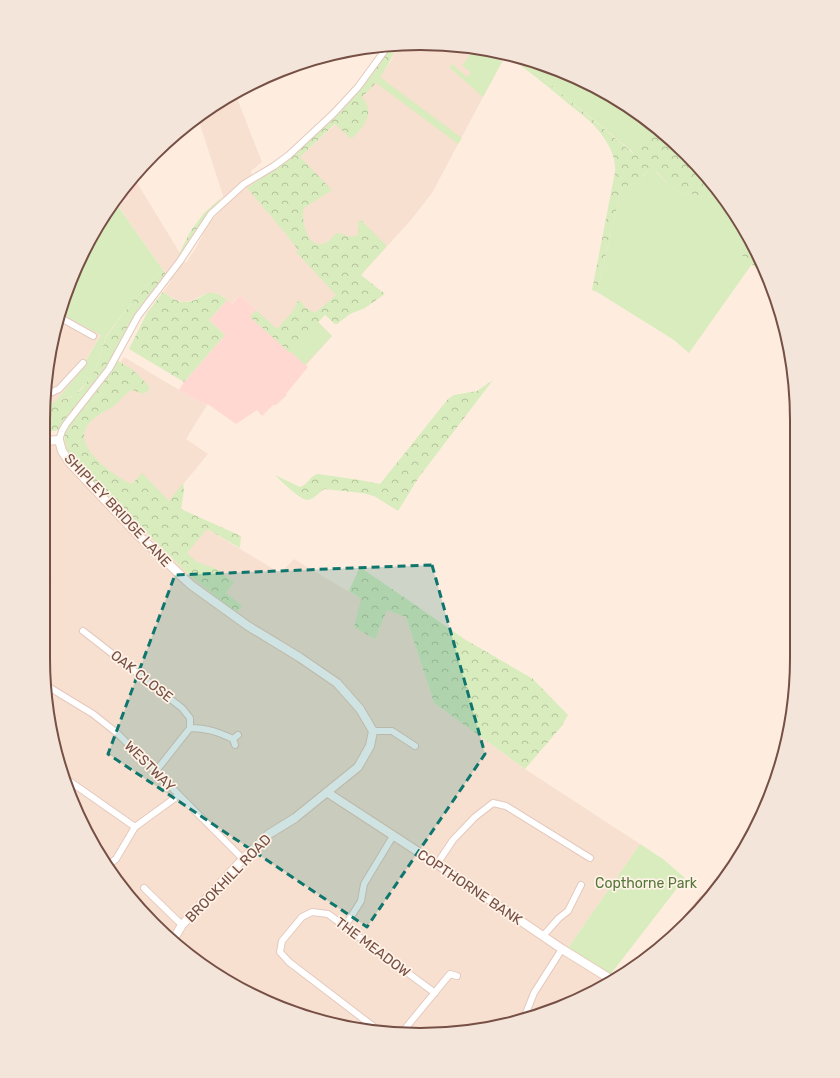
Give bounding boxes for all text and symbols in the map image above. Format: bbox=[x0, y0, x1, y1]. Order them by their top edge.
street label: SHIPLEY BRIDGE LANE bbox=[61, 450, 175, 571]
street label: OAK CLOSE bbox=[107, 647, 176, 706]
street label: WESTWAY bbox=[121, 737, 179, 795]
street label: BROOKHILL ROAD bbox=[182, 831, 275, 926]
street label: COPTHORNE BANK bbox=[414, 846, 526, 929]
park label: Copthorne Park bbox=[595, 875, 698, 892]
street label: THE MEADOW bbox=[332, 914, 413, 981]

